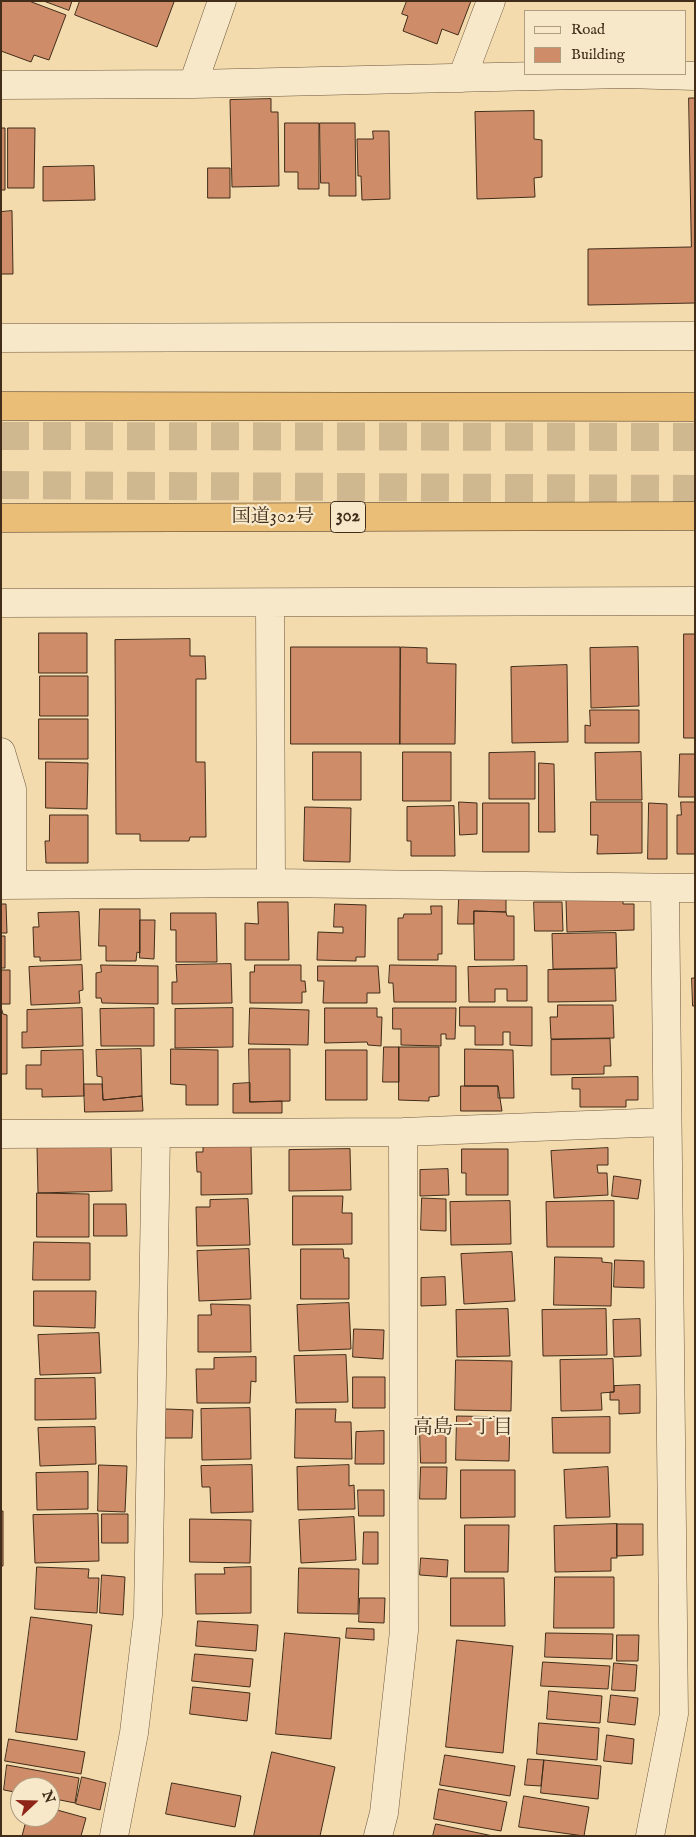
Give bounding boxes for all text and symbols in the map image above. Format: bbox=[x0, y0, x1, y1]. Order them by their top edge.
legend bbox=[524, 10, 686, 75]
text: Road bbox=[571, 20, 605, 39]
text: Building bbox=[571, 45, 625, 64]
road number: 302 bbox=[330, 502, 366, 532]
street label: 国道302号 bbox=[232, 507, 314, 529]
district label: 高島一丁目 bbox=[413, 1417, 513, 1441]
north arrow bbox=[10, 1777, 60, 1827]
text: N bbox=[37, 1788, 59, 1806]

